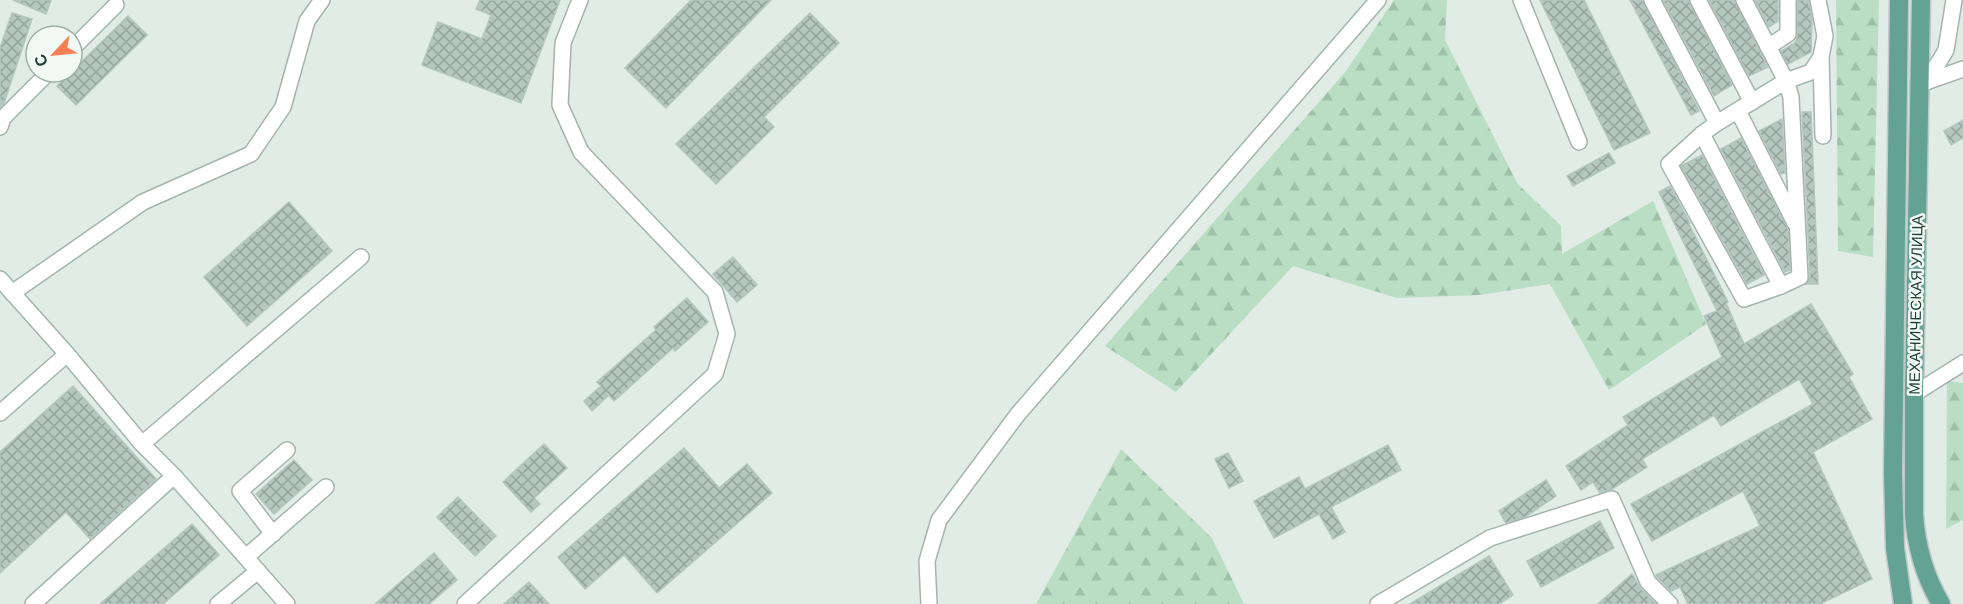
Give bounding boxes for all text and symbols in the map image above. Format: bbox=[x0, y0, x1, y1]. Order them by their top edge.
north arrow bbox=[24, 24, 84, 84]
text: С bbox=[31, 51, 51, 69]
street label: МЕХАНИЧЕСКАЯ УЛИЦА bbox=[1905, 215, 1926, 395]

